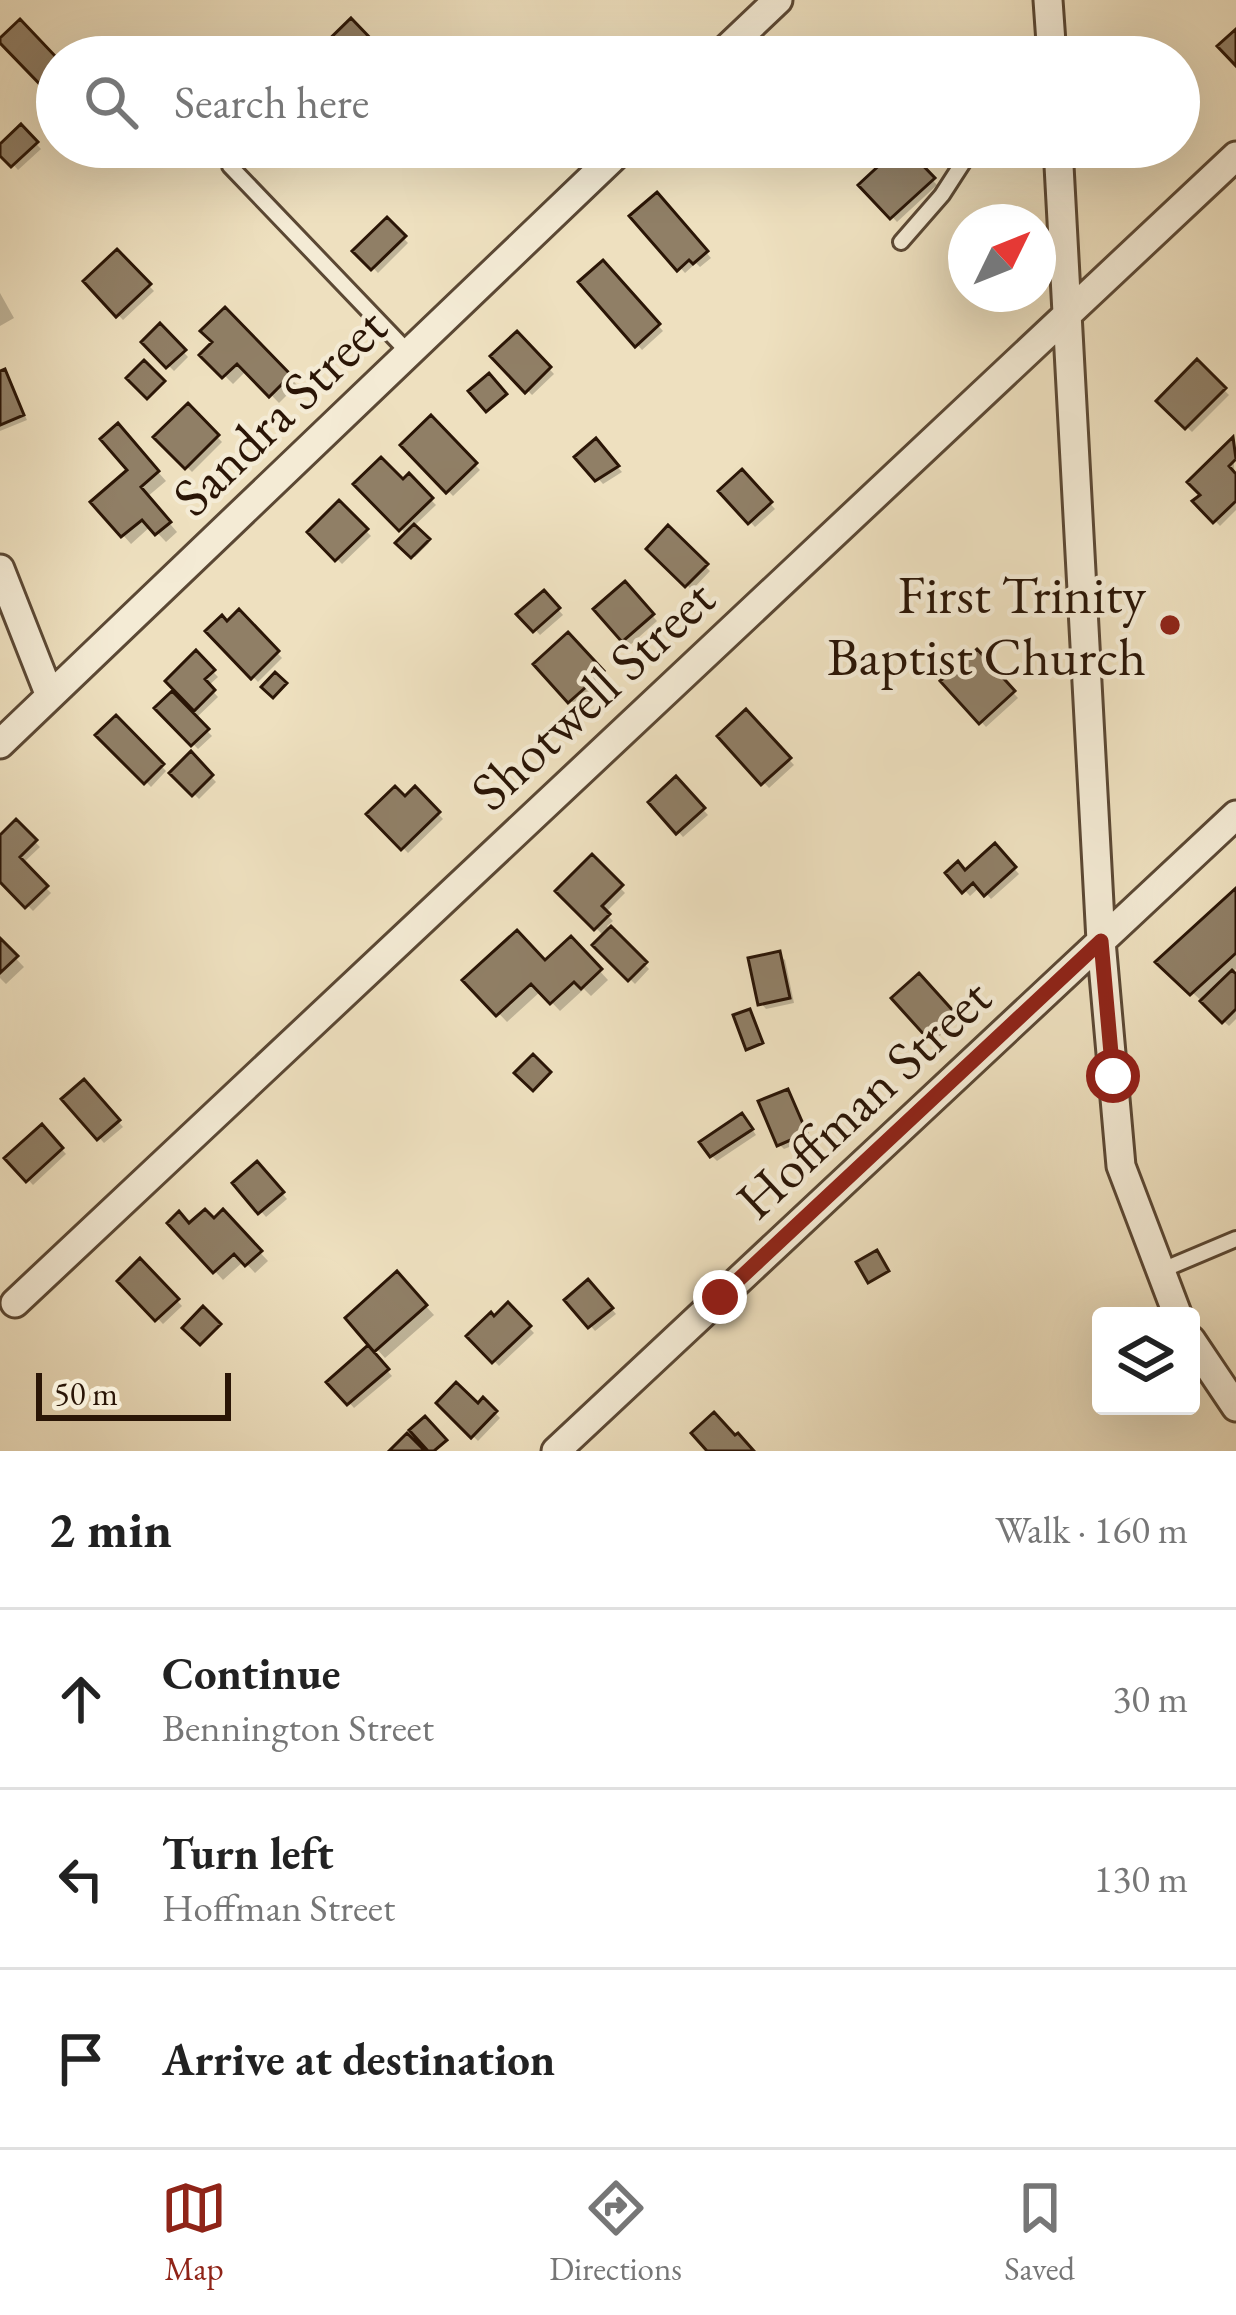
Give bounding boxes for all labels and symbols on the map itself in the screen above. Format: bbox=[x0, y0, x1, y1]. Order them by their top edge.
north arrow bbox=[948, 204, 1056, 312]
street label: Sandra Street bbox=[157, 291, 401, 530]
place label: First Trinity Baptist Church bbox=[827, 559, 1146, 691]
street label: Shotwell Street bbox=[455, 563, 729, 825]
marker: First Trinity Baptist Church bbox=[1157, 612, 1183, 638]
street label: Hoffman Street bbox=[721, 962, 1005, 1234]
route start bbox=[1086, 1049, 1140, 1103]
route end bbox=[693, 1270, 747, 1324]
scale bar bbox=[36, 1367, 231, 1420]

